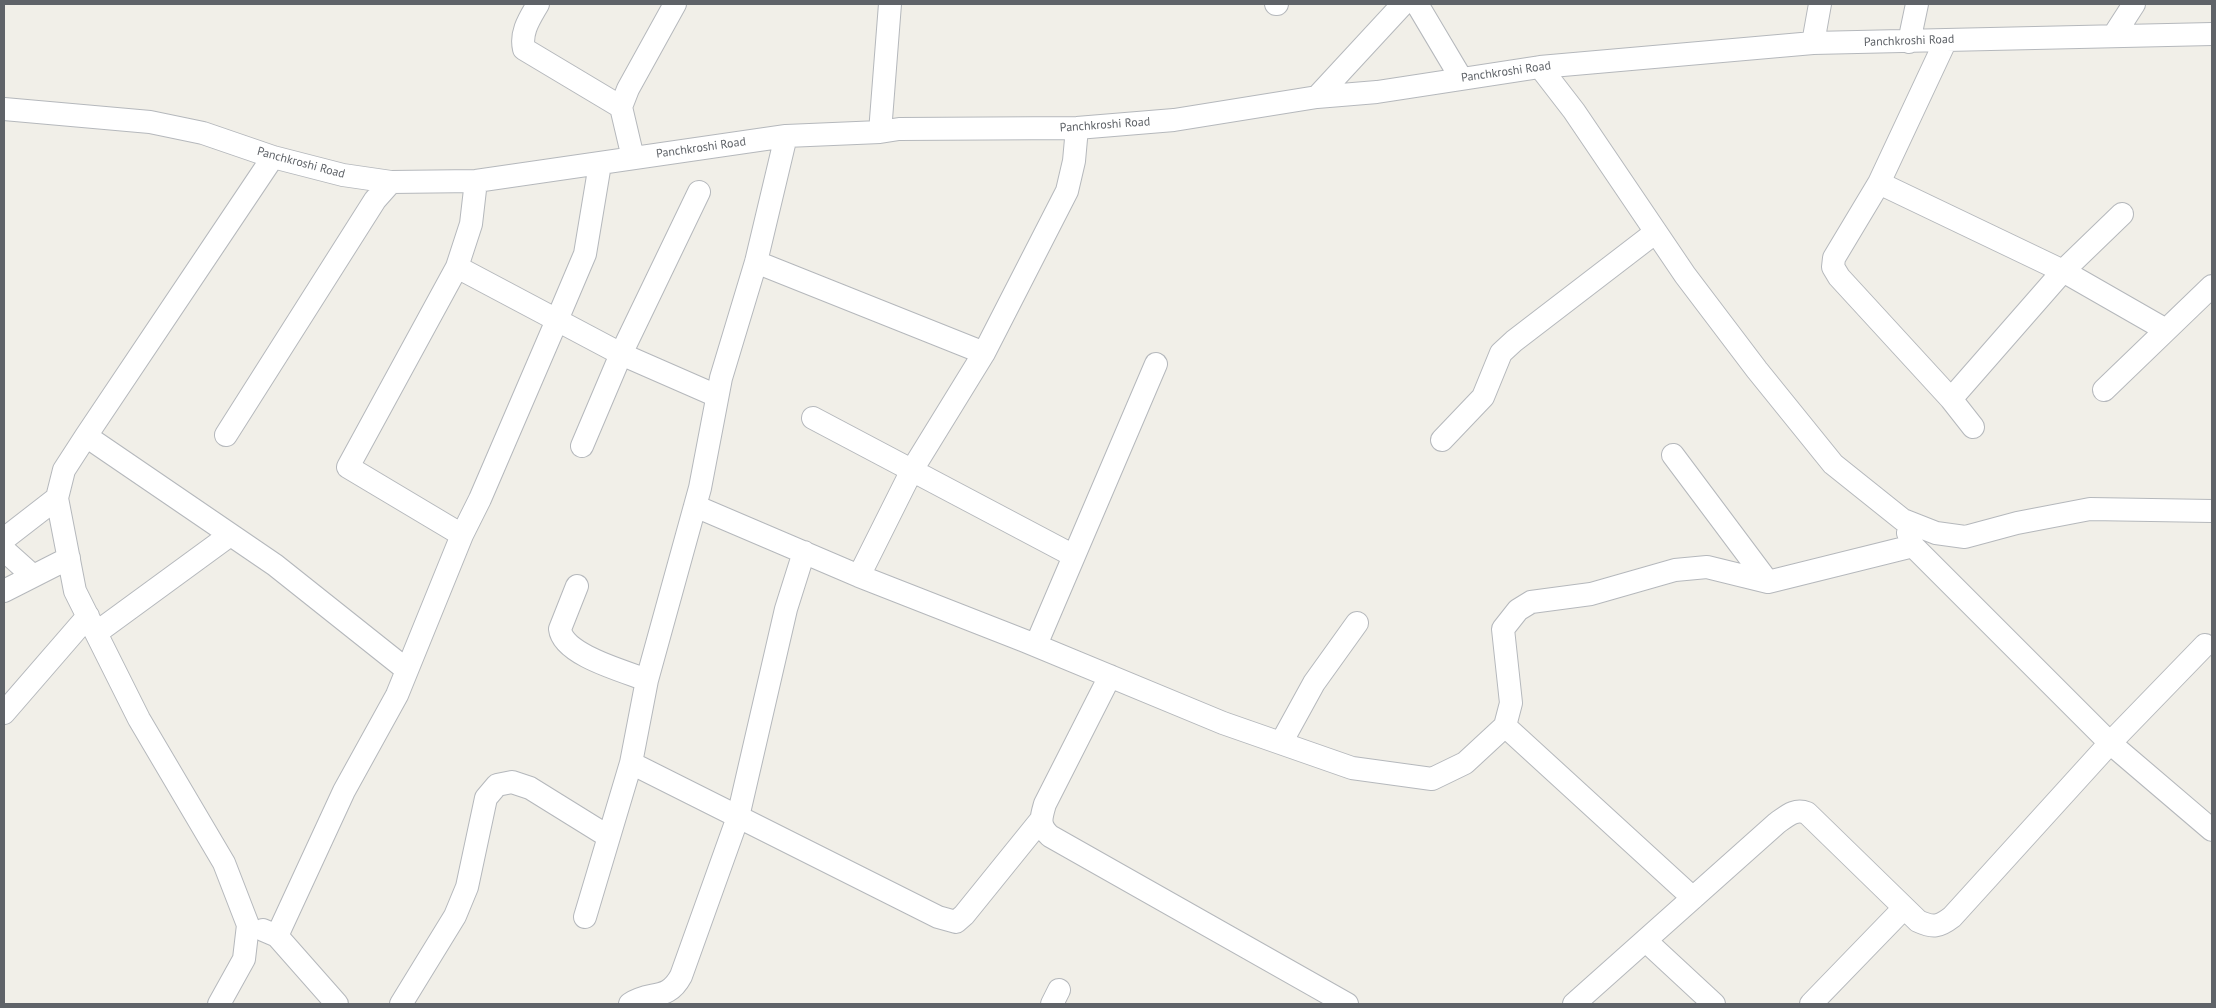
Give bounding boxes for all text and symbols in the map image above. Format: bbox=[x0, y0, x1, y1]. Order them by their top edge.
street label: Panchkroshi Road bbox=[1864, 32, 1954, 50]
street label: Panchkroshi Road bbox=[1460, 59, 1552, 85]
street label: Panchkroshi Road bbox=[1059, 115, 1151, 135]
street label: Panchkroshi Road bbox=[655, 135, 747, 161]
street label: Panchkroshi Road bbox=[255, 144, 347, 182]

